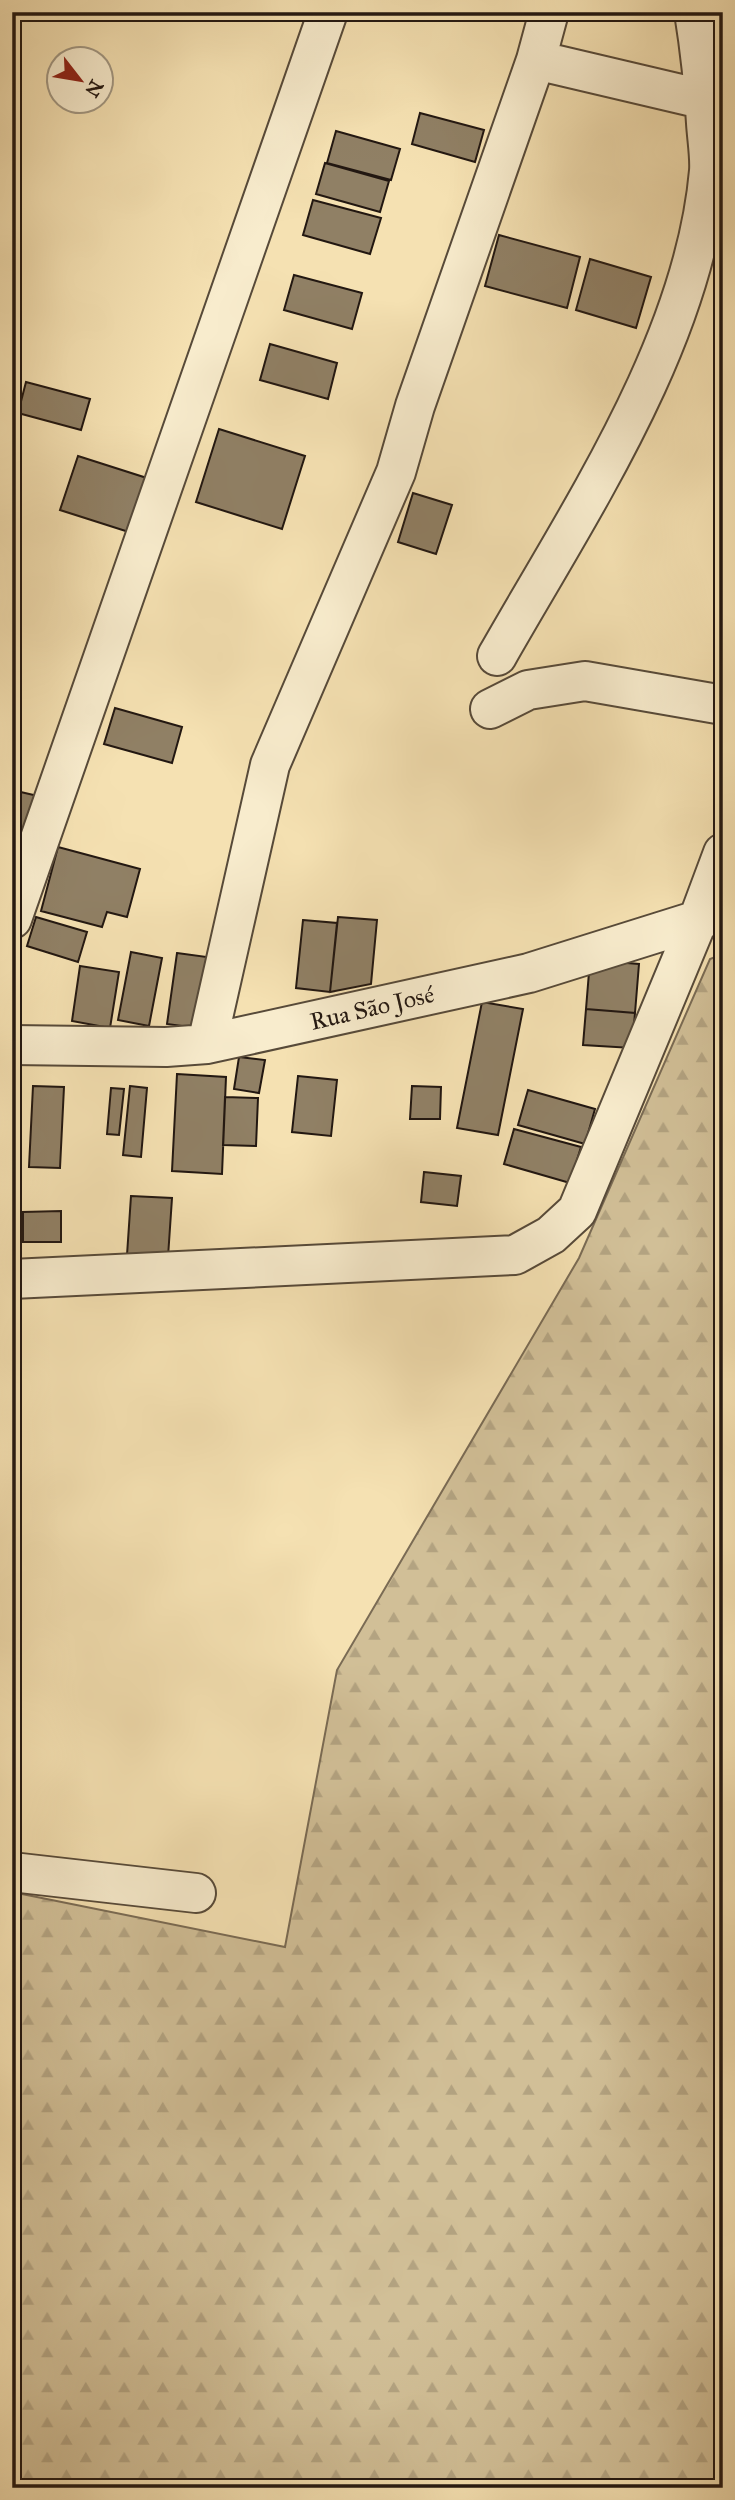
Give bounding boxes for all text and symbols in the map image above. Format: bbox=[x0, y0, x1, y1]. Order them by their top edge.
north arrow bbox=[46, 46, 116, 116]
text: N bbox=[80, 76, 108, 101]
street label: Rua São José bbox=[307, 979, 437, 1037]

